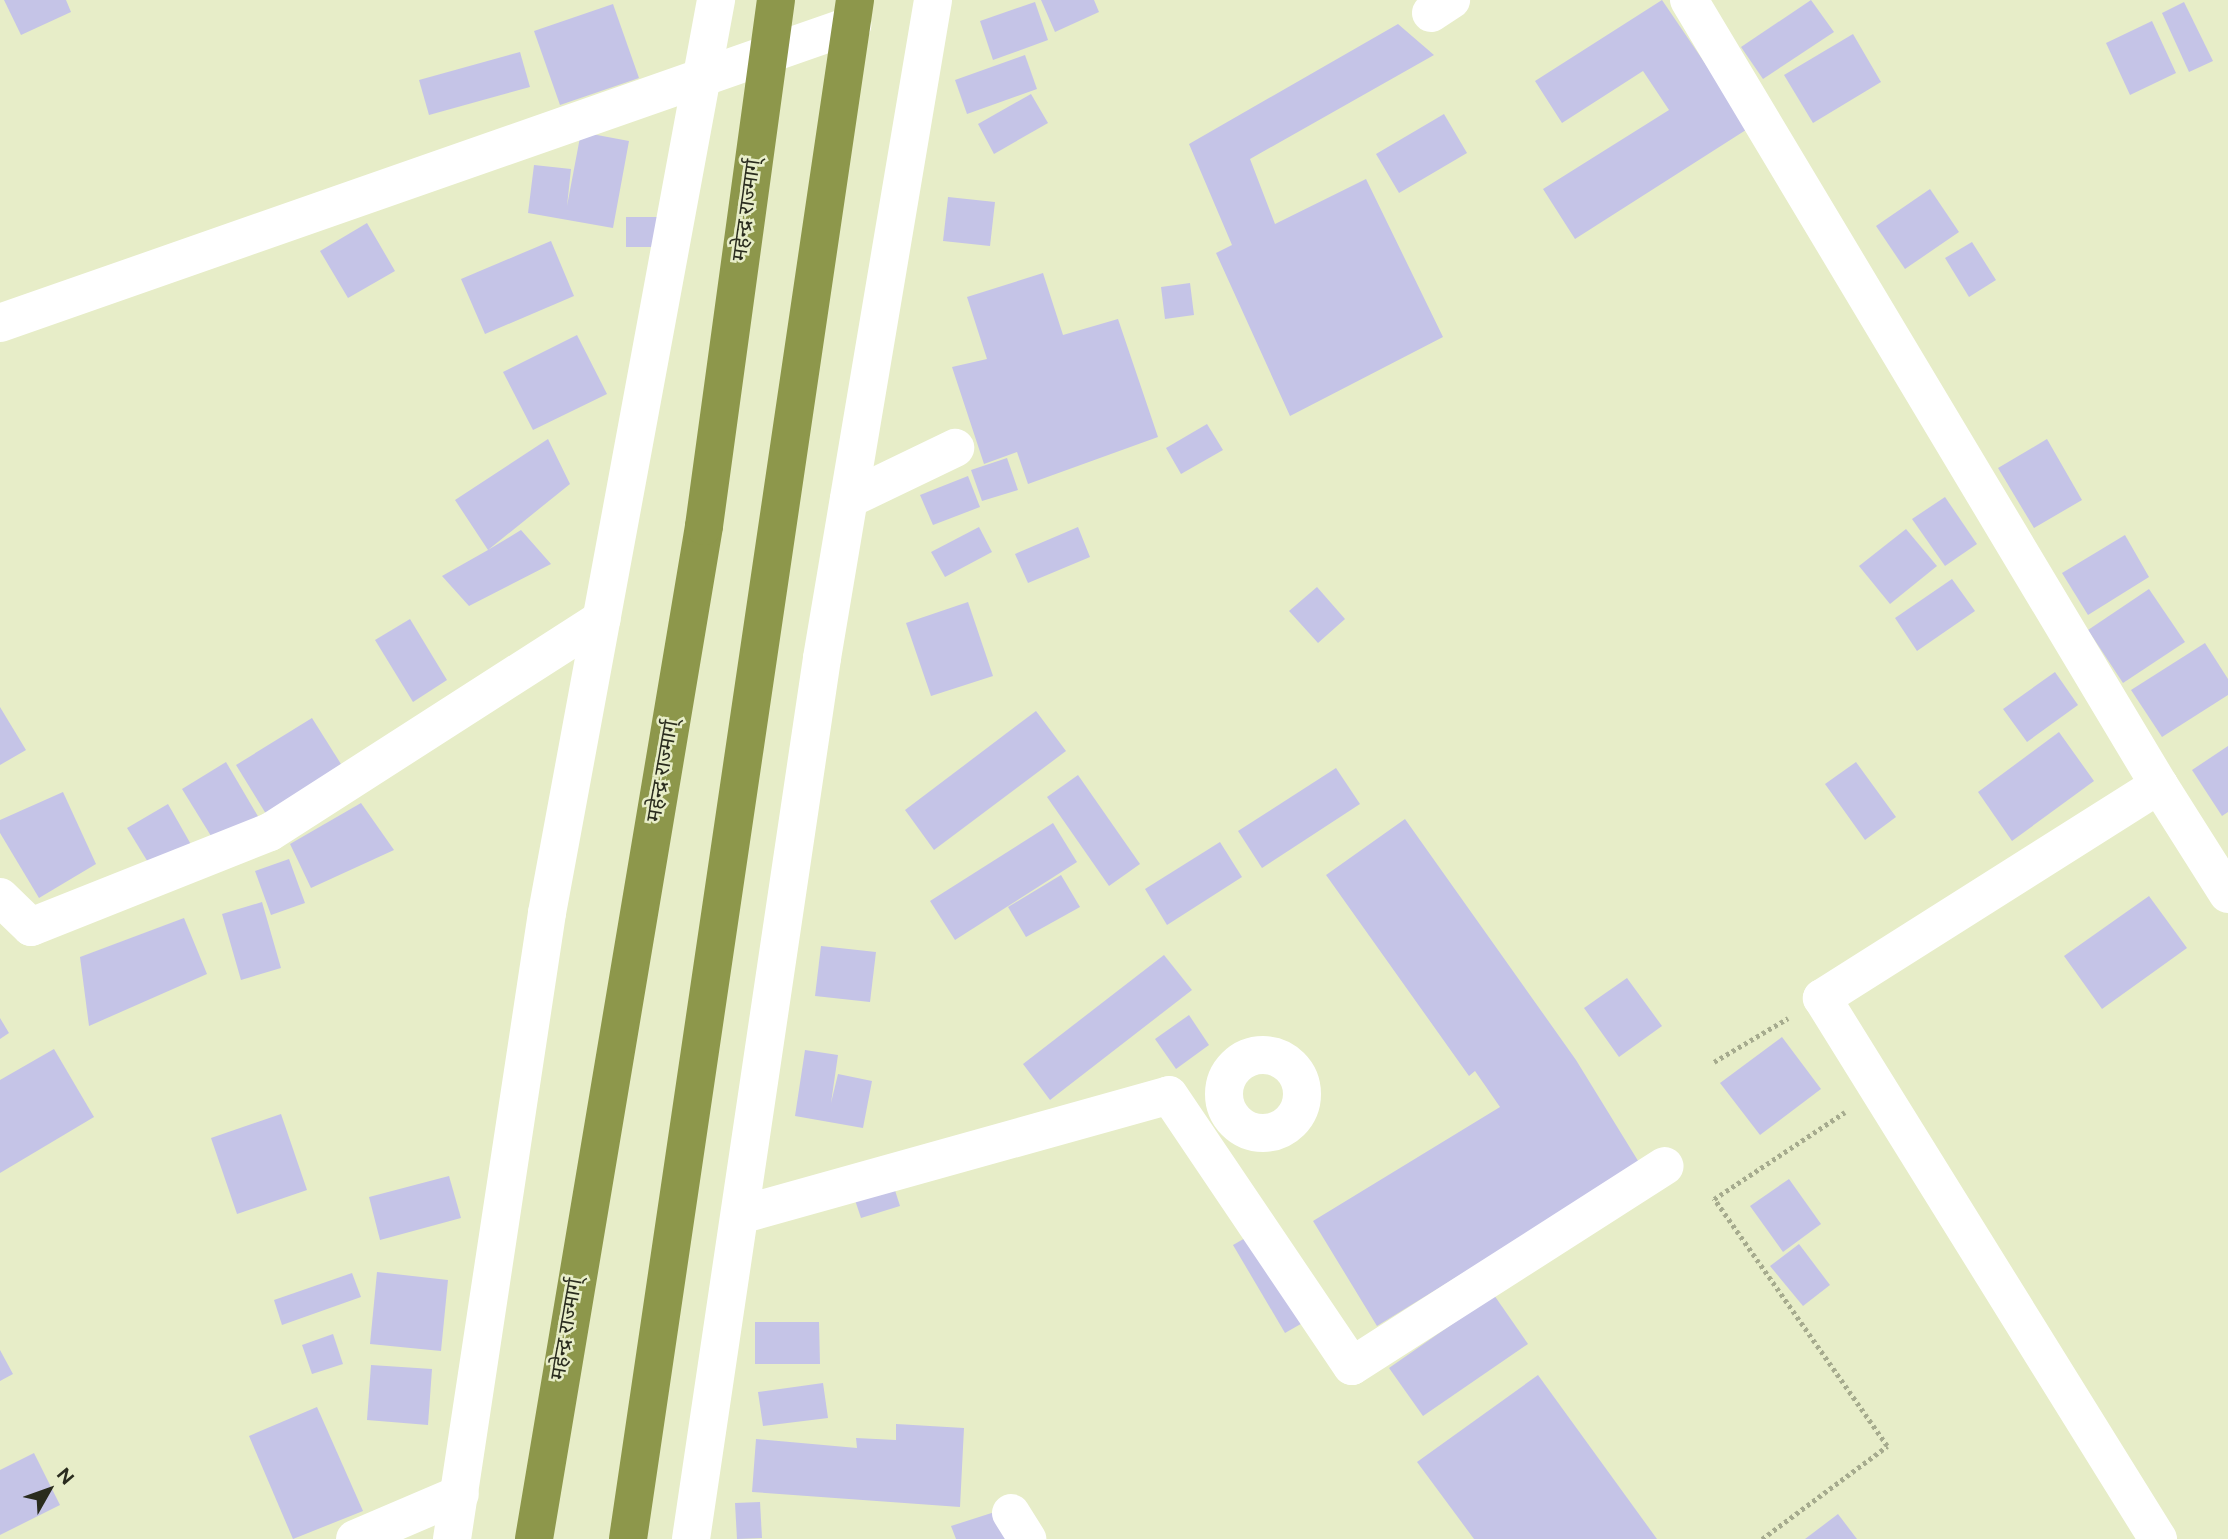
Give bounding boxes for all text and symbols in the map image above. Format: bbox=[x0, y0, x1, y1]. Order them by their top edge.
street label: महेन्द्र राज्मार्ग् bbox=[726, 158, 766, 262]
street label: महेन्द्र राज्मार्ग् bbox=[641, 718, 683, 824]
street label: महेन्द्र राज्मार्ग् bbox=[545, 1276, 587, 1382]
north arrow bbox=[14, 1455, 84, 1525]
text: N bbox=[52, 1463, 79, 1489]

